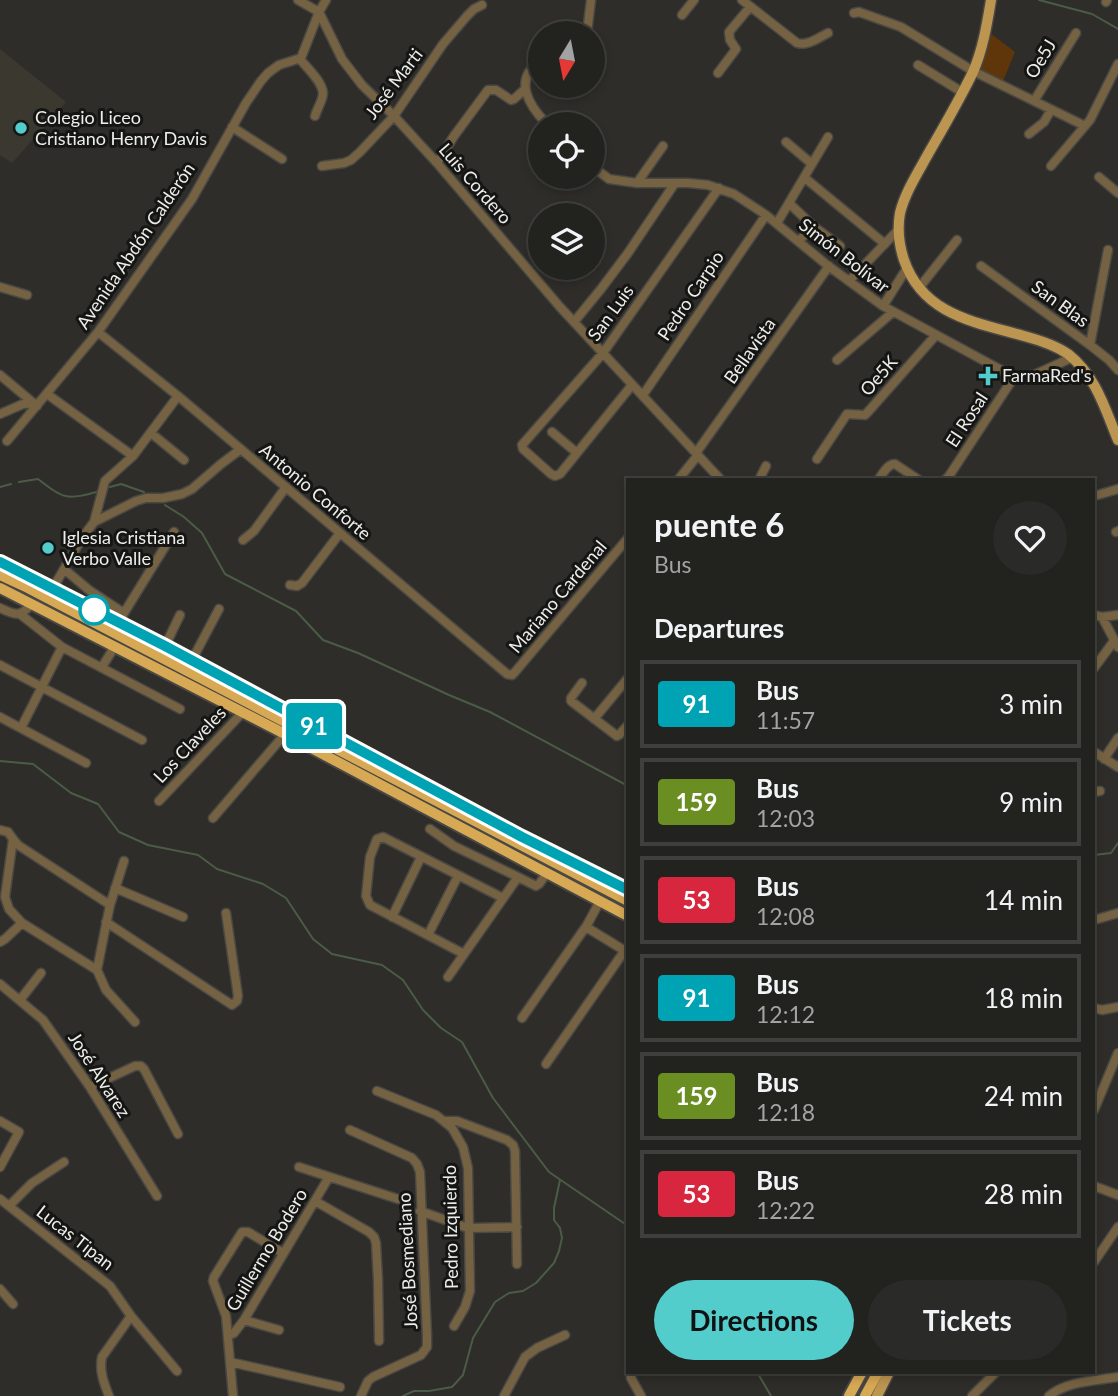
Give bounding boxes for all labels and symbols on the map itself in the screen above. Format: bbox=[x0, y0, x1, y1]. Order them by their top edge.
north arrow bbox=[528, 21, 606, 98]
street label: Oe5J bbox=[1020, 35, 1060, 82]
street label: José Marti bbox=[360, 44, 427, 123]
place label: Colegio Liceo Cristiano Henry Davis bbox=[35, 106, 207, 149]
marker: Colegio Liceo Cristiano Henry Davis bbox=[13, 120, 29, 136]
street label: Luis Cordero bbox=[435, 138, 517, 228]
street label: Avenida Abdón Calderón bbox=[71, 158, 199, 333]
street label: Simón Bolívar bbox=[795, 213, 894, 298]
street label: Pedro Carpio bbox=[652, 247, 728, 344]
street label: San Blas bbox=[1028, 275, 1094, 332]
street label: San Luis bbox=[582, 280, 638, 345]
street label: Bellavista bbox=[719, 313, 780, 387]
street label: Oe5K bbox=[855, 351, 902, 400]
place label: FarmaRed's bbox=[1002, 364, 1092, 386]
marker: FarmaRed's bbox=[980, 368, 996, 384]
street label: El Rosal bbox=[940, 388, 992, 451]
street label: Antonio Conforte bbox=[256, 438, 376, 544]
place label: Iglesia Cristiana Verbo Valle bbox=[62, 526, 185, 569]
street label: Mariano Cardenal bbox=[504, 536, 611, 657]
marker: Iglesia Cristiana Verbo Valle bbox=[40, 540, 56, 556]
unlabelled marker bbox=[79, 595, 109, 625]
street label: Los Claveles bbox=[148, 701, 230, 787]
line badge: 91 bbox=[282, 703, 346, 749]
street label: José Alvarez bbox=[64, 1028, 135, 1121]
street label: Pedro Izquierdo bbox=[438, 1165, 462, 1289]
street label: Guillermo Bodero bbox=[221, 1184, 311, 1315]
street label: José Bosmediano bbox=[392, 1192, 422, 1330]
street label: Lucas Tipan bbox=[33, 1200, 119, 1274]

